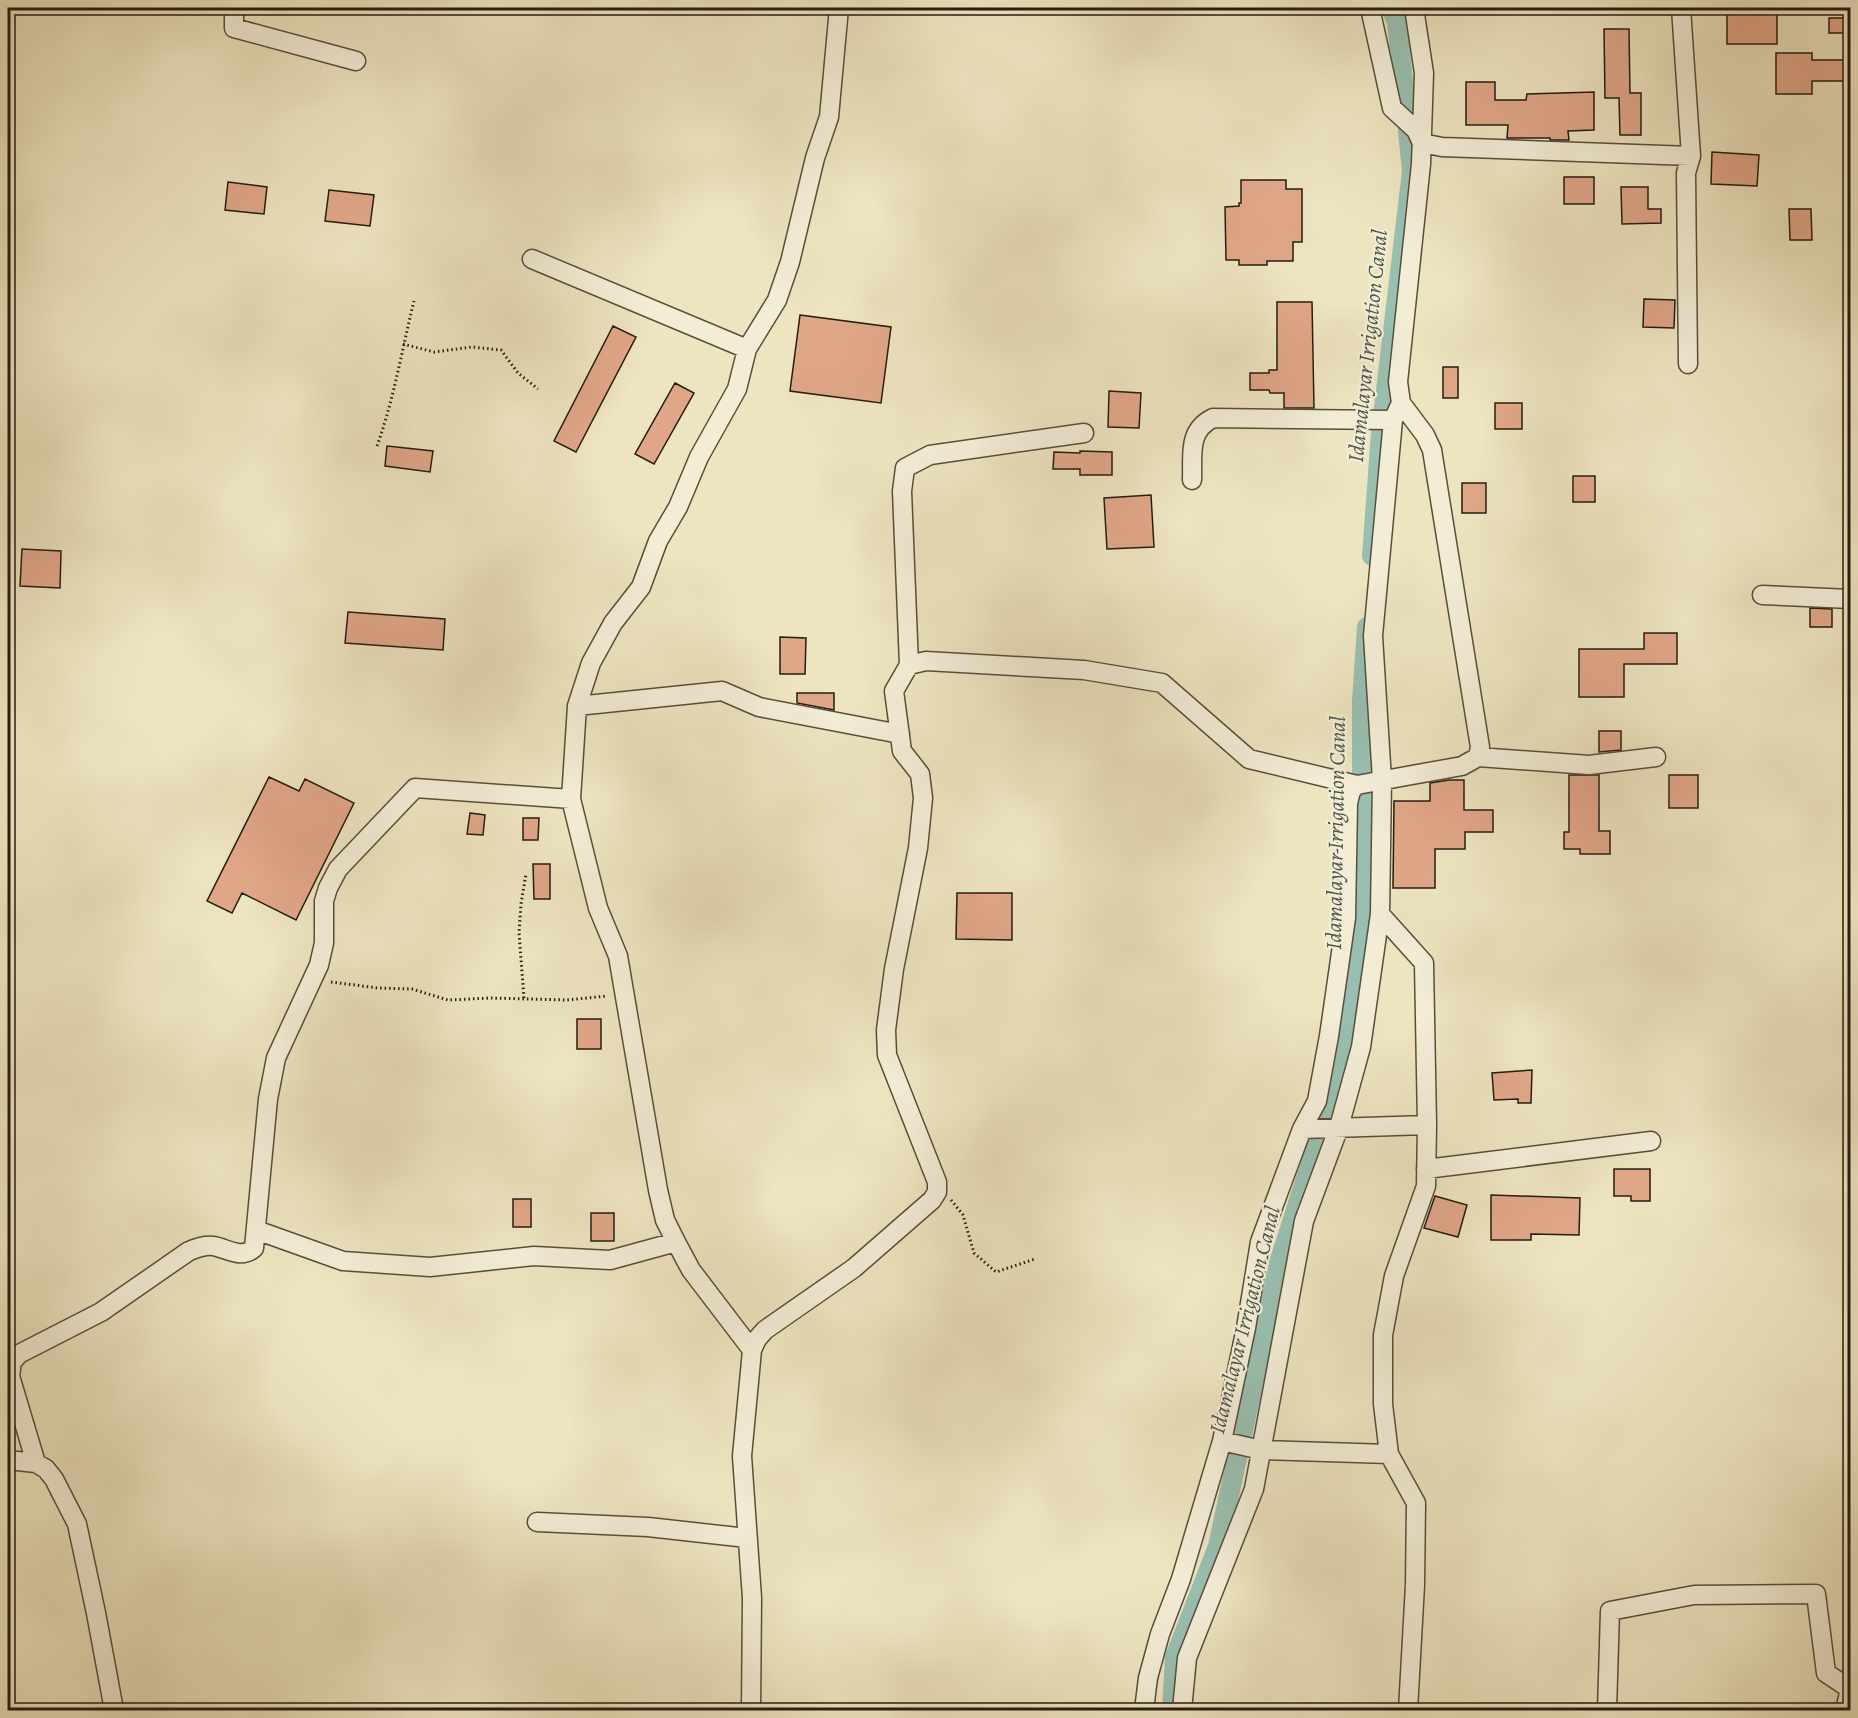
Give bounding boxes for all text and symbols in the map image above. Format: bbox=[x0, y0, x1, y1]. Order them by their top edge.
water label: Idamalayar Irrigation Canal bbox=[1341, 228, 1395, 464]
water label: Idamalayar Irrigation Canal bbox=[1319, 715, 1353, 950]
water label: Idamalayar Irrigation Canal bbox=[1202, 1203, 1288, 1437]

